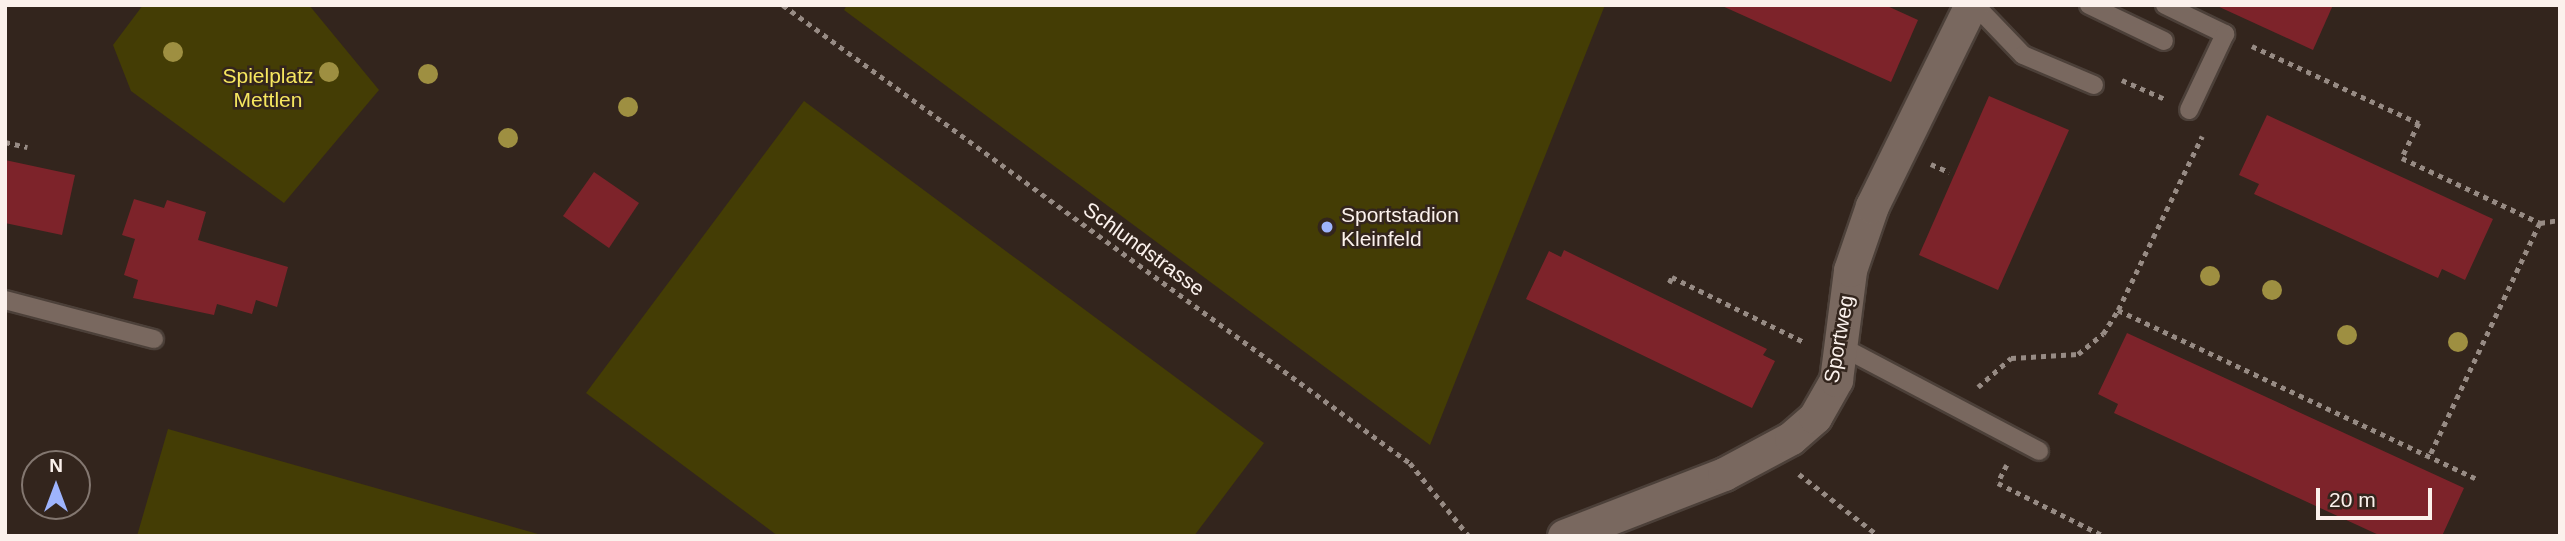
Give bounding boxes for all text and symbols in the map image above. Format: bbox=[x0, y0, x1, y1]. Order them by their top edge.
park label: Spielplatz Mettlen bbox=[222, 63, 314, 113]
street label: Schlundstrasse bbox=[1079, 197, 1209, 301]
place label: Sportstadion Kleinfeld bbox=[1341, 202, 1459, 252]
marker: Sportstadion Kleinfeld bbox=[1319, 219, 1335, 235]
street label: Sportweg bbox=[1819, 293, 1859, 385]
north arrow bbox=[21, 450, 91, 520]
text: N bbox=[49, 455, 63, 476]
scale bar bbox=[2320, 475, 2436, 518]
text: 20 m bbox=[2329, 488, 2376, 511]

